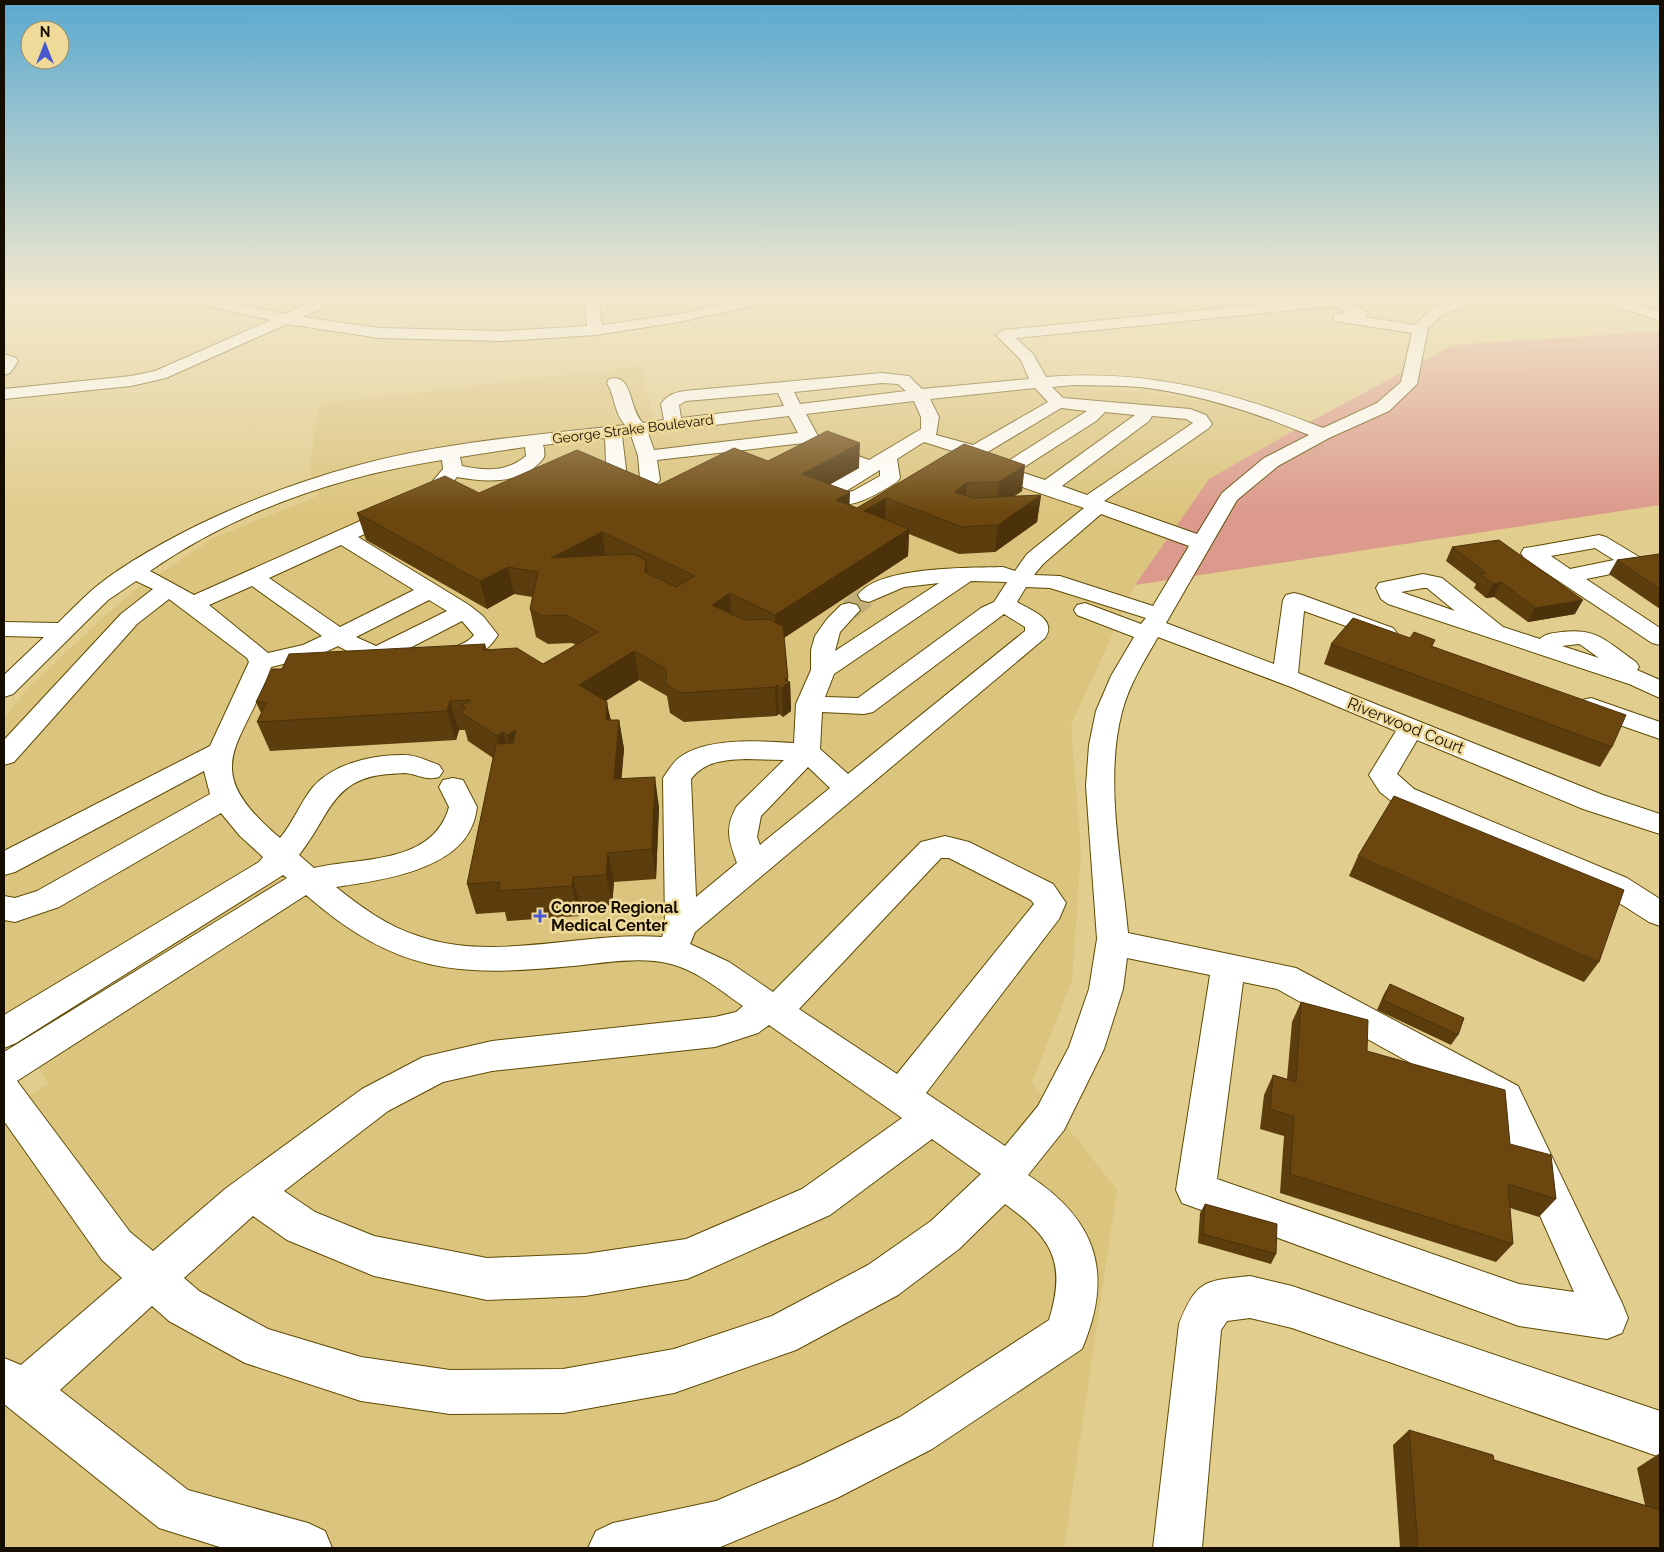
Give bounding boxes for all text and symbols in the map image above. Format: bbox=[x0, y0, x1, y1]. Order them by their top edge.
north arrow bbox=[20, 20, 70, 70]
text: N bbox=[40, 24, 50, 40]
street label: George Strake Boulevard bbox=[551, 411, 715, 447]
street label: Riverwood Court bbox=[1345, 693, 1467, 758]
place label: Conroe Regional Medical Center bbox=[551, 898, 679, 935]
marker: Conroe Regional Medical Center bbox=[533, 909, 547, 923]

